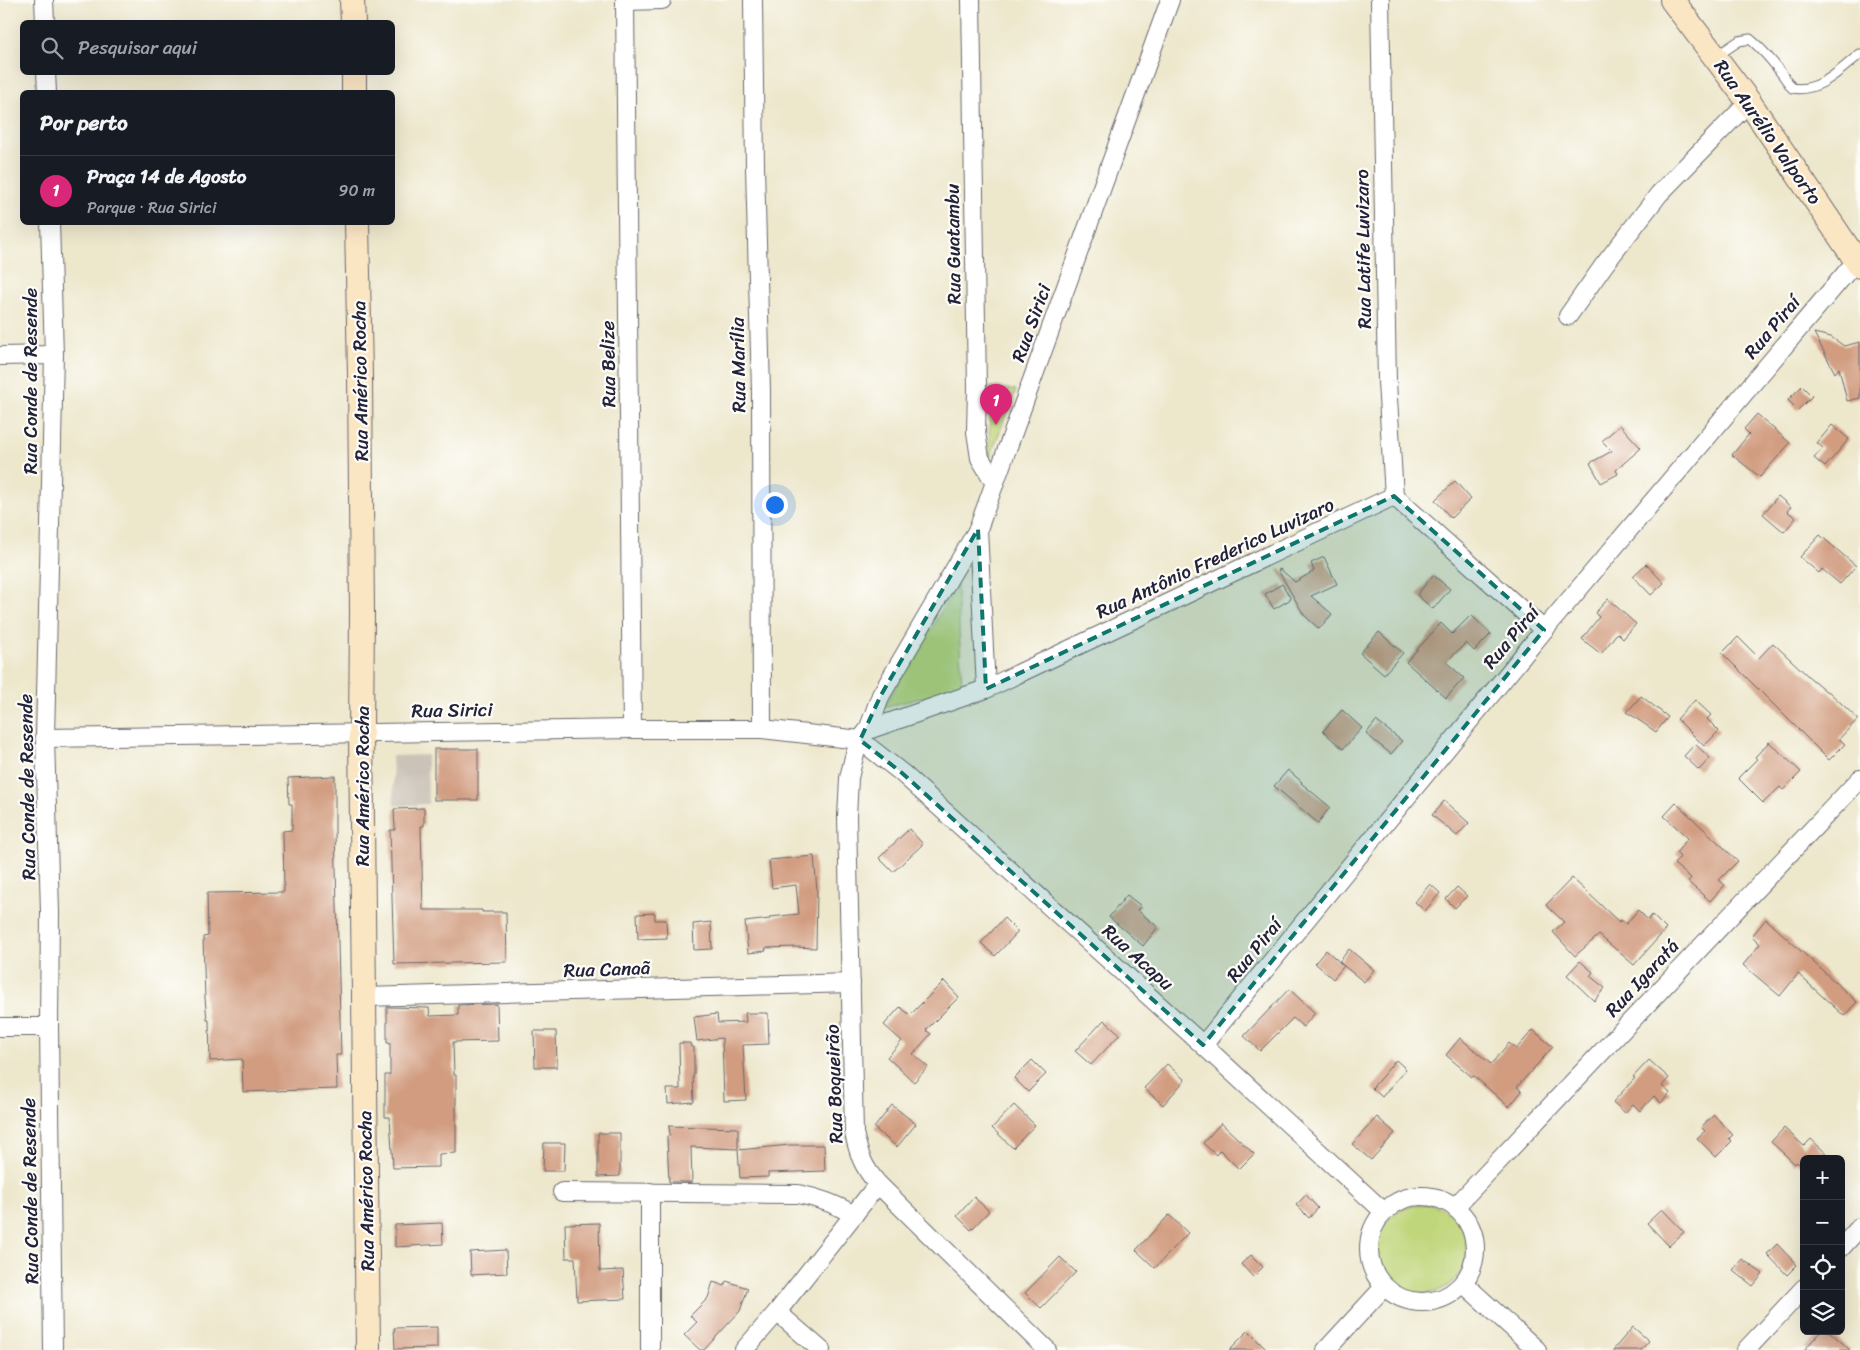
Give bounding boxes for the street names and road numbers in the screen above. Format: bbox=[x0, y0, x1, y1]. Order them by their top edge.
street label: Rua Aurélio Valporto bbox=[1705, 52, 1831, 212]
street label: Rua Latife Luvizaro bbox=[1345, 169, 1381, 329]
street label: Rua Guatambu bbox=[935, 183, 971, 305]
street label: Rua Sirici bbox=[1002, 279, 1061, 367]
street label: Rua Piraí bbox=[1735, 285, 1811, 366]
street label: Rua Conde de Resende bbox=[14, 288, 47, 474]
street label: Rua Américo Rocha bbox=[342, 300, 378, 461]
street label: Rua Marília bbox=[721, 317, 755, 413]
street label: Rua Belize bbox=[591, 320, 625, 408]
street label: Rua Antônio Frederico Luvizaro bbox=[1090, 488, 1340, 628]
street label: Rua Piraí bbox=[1474, 595, 1550, 676]
street label: Rua Conde de Resende bbox=[9, 693, 45, 880]
street label: Rua Sirici bbox=[411, 693, 494, 727]
street label: Rua Américo Rocha bbox=[346, 705, 379, 866]
street label: Rua Piraí bbox=[1218, 908, 1292, 990]
street label: Rua Acapu bbox=[1094, 915, 1182, 999]
street label: Rua Igaratá bbox=[1597, 931, 1688, 1025]
street label: Rua Canaã bbox=[563, 951, 651, 987]
street label: Rua Boqueirão bbox=[815, 1024, 853, 1144]
street label: Rua Conde de Resende bbox=[12, 1097, 48, 1284]
street label: Rua Américo Rocha bbox=[348, 1110, 384, 1271]

